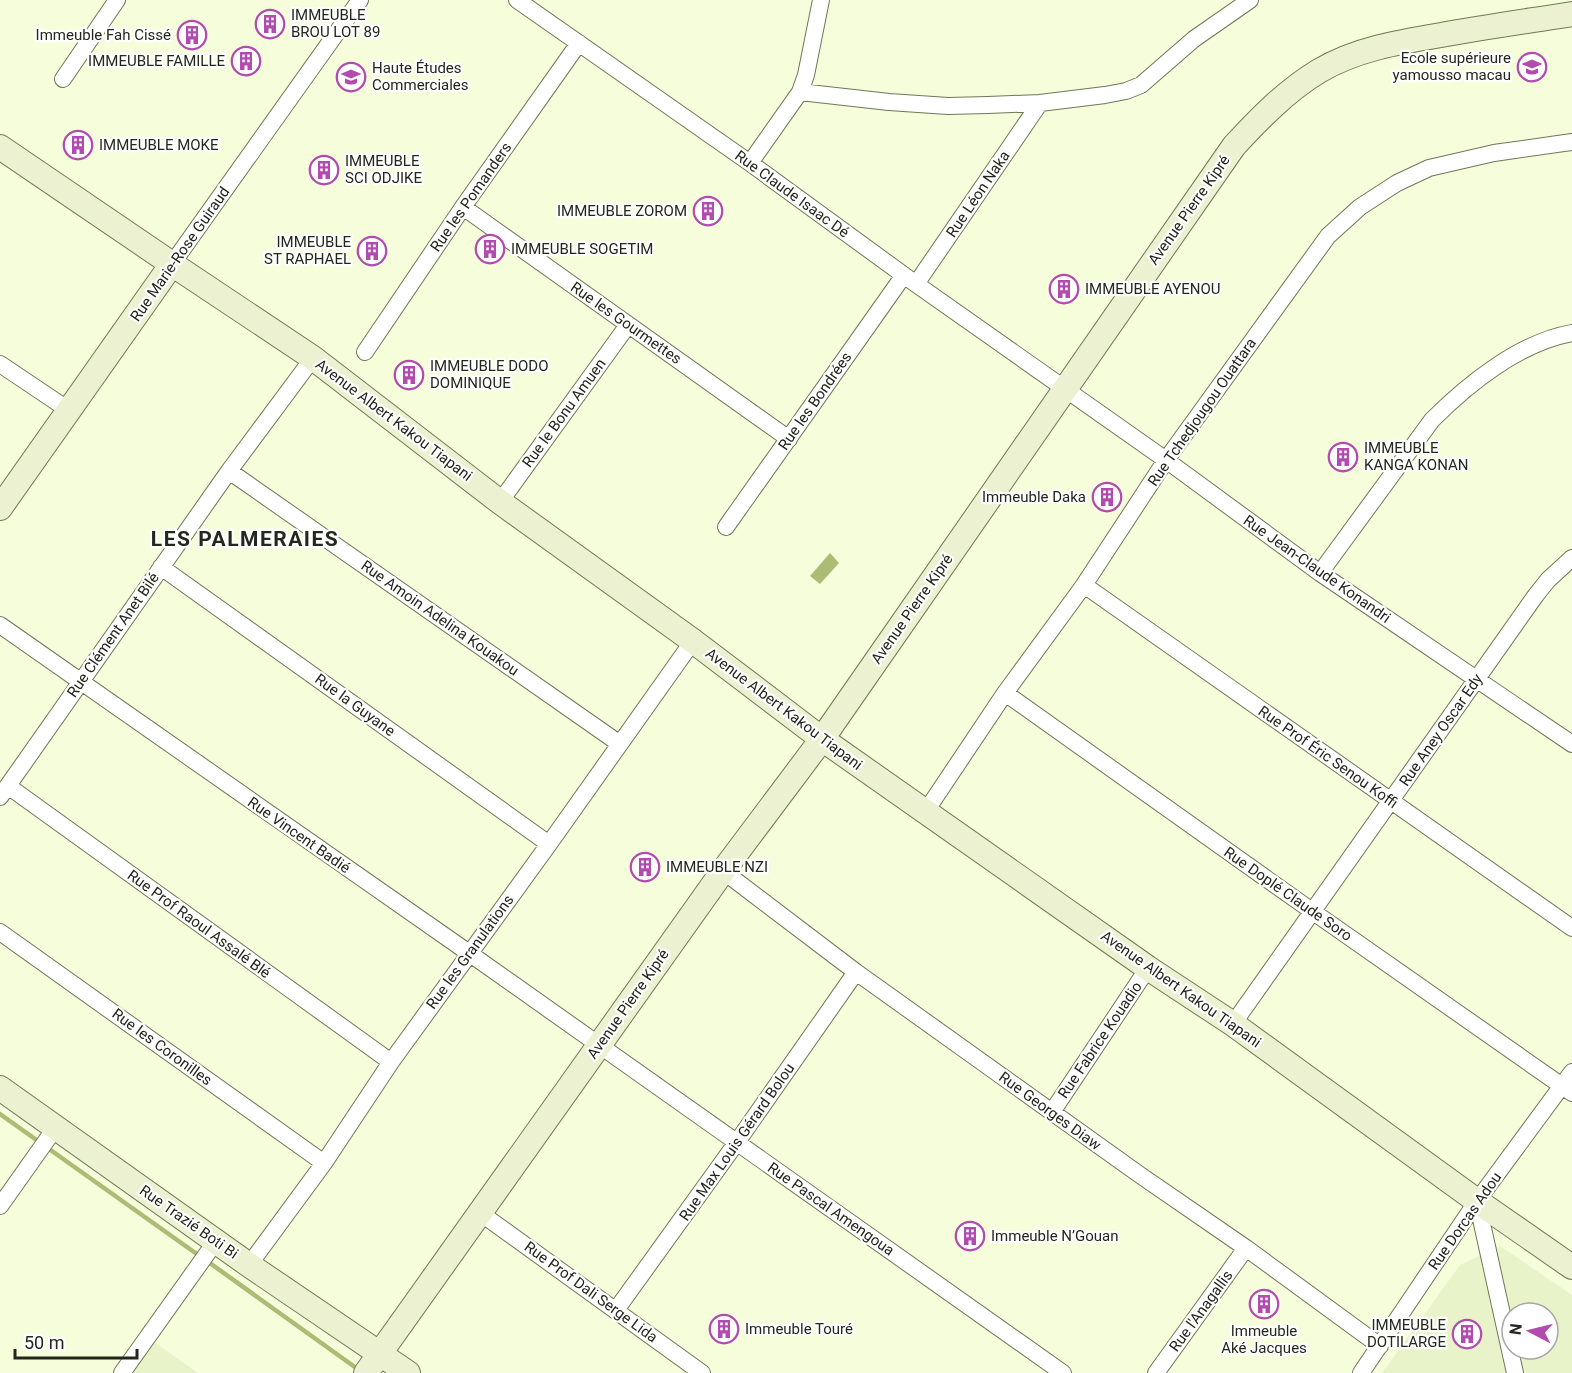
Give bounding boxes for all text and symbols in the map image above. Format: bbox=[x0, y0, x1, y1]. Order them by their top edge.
place label: IMMEUBLE BROU LOT 89 bbox=[291, 6, 380, 41]
building icon: IMMEUBLE BROU LOT 89 bbox=[254, 8, 286, 40]
building icon: Immeuble Fah Cissé bbox=[176, 19, 208, 51]
place label: Immeuble Fah Cissé bbox=[36, 26, 171, 44]
building icon: IMMEUBLE FAMILLE bbox=[230, 45, 262, 77]
place label: Ecole supérieure yamousso macau bbox=[1393, 49, 1511, 84]
school or university icon: Ecole supérieure yamousso macau bbox=[1516, 51, 1548, 83]
place label: IMMEUBLE FAMILLE bbox=[88, 52, 225, 70]
place label: Haute Études Commerciales bbox=[372, 59, 469, 94]
school or university icon: Haute Études Commerciales bbox=[335, 61, 367, 93]
building icon: IMMEUBLE MOKE bbox=[62, 129, 94, 161]
place label: IMMEUBLE MOKE bbox=[99, 136, 219, 154]
street label: Rue les Pomanders bbox=[427, 139, 515, 255]
street label: Rue Claude Isaac Dé bbox=[731, 147, 853, 241]
street label: Rue Léon Naka bbox=[942, 147, 1014, 241]
place label: IMMEUBLE SCI ODJIKE bbox=[345, 152, 422, 187]
street label: Avenue Pierre Kipré bbox=[1144, 152, 1234, 268]
building icon: IMMEUBLE SCI ODJIKE bbox=[308, 154, 340, 186]
street label: Rue Marie-Rose Guiraud bbox=[127, 183, 233, 325]
building icon: IMMEUBLE ZOROM bbox=[692, 195, 724, 227]
place label: IMMEUBLE ZOROM bbox=[557, 202, 687, 220]
place label: IMMEUBLE ST RAPHAEL bbox=[264, 233, 351, 268]
building icon: IMMEUBLE SOGETIM bbox=[474, 233, 506, 265]
building icon: IMMEUBLE ST RAPHAEL bbox=[356, 235, 388, 267]
place label: IMMEUBLE SOGETIM bbox=[511, 240, 653, 258]
building icon: IMMEUBLE AYENOU bbox=[1048, 273, 1080, 305]
street label: Rue les Gourmettes bbox=[567, 278, 685, 368]
place label: IMMEUBLE AYENOU bbox=[1085, 280, 1221, 298]
street label: Rue Tchedjougou Ouattara bbox=[1144, 334, 1260, 490]
street label: Rue les Bondrées bbox=[775, 349, 855, 453]
street label: Avenue Albert Kakou Tiapani bbox=[312, 355, 476, 485]
street label: Rue le Bonu Amuen bbox=[518, 355, 610, 471]
place label: IMMEUBLE DODO DOMINIQUE bbox=[430, 357, 549, 392]
building icon: IMMEUBLE DODO DOMINIQUE bbox=[393, 359, 425, 391]
place label: IMMEUBLE KANGA KONAN bbox=[1364, 439, 1468, 474]
building icon: IMMEUBLE KANGA KONAN bbox=[1327, 441, 1359, 473]
building icon: Immeuble Daka bbox=[1091, 481, 1123, 513]
place label: Immeuble Daka bbox=[982, 488, 1086, 506]
street label: Rue Jean-Claude Konandri bbox=[1240, 511, 1394, 627]
district label: LES PALMERAIES bbox=[151, 527, 339, 551]
street label: Avenue Pierre Kipré bbox=[867, 551, 957, 667]
street label: Rue Amoin Adelina Kouakou bbox=[358, 557, 522, 679]
street label: Rue Clément Anet Bilé bbox=[63, 569, 163, 701]
street label: Avenue Albert Kakou Tiapani bbox=[702, 644, 866, 774]
street label: Rue la Guyane bbox=[311, 670, 399, 740]
street label: Rue Aney Oscar Edy bbox=[1396, 670, 1486, 790]
street label: Rue Prof Éric Senou Koffi bbox=[1255, 702, 1401, 812]
street label: Rue Vincent Badié bbox=[244, 793, 354, 877]
street label: Rue Doplé Claude Soro bbox=[1220, 843, 1356, 945]
building icon: IMMEUBLE NZI bbox=[629, 851, 661, 883]
place label: IMMEUBLE NZI bbox=[666, 858, 768, 876]
street label: Rue Prof Raoul Assalé Blé bbox=[124, 866, 274, 982]
street label: Rue les Granulations bbox=[422, 891, 518, 1013]
street label: Avenue Albert Kakou Tiapani bbox=[1097, 927, 1265, 1051]
street label: Avenue Pierre Kipré bbox=[583, 946, 673, 1062]
street label: Rue Fabrice Kouadio bbox=[1054, 978, 1146, 1102]
street label: Rue les Coronilles bbox=[109, 1005, 215, 1089]
street label: Rue Max Louis Gérard Bolou bbox=[676, 1060, 798, 1224]
street label: Rue Georges Diaw bbox=[996, 1068, 1104, 1154]
street label: Rue Pascal Amengoua bbox=[764, 1158, 898, 1260]
street label: Rue Dorcas Adou bbox=[1425, 1169, 1505, 1273]
street label: Rue Trazié Boti Bi bbox=[136, 1181, 242, 1263]
building icon: Immeuble N’Gouan bbox=[954, 1220, 986, 1252]
place label: Immeuble N’Gouan bbox=[991, 1227, 1119, 1245]
street label: Rue Prof Dali Serge Lida bbox=[521, 1238, 661, 1346]
street label: Rue l'Anagallis bbox=[1165, 1267, 1237, 1355]
building icon: Immeuble Aké Jacques bbox=[1248, 1288, 1280, 1320]
north arrow bbox=[1500, 1301, 1560, 1361]
building icon: Immeuble Touré bbox=[708, 1313, 740, 1345]
place label: IMMEUBLE DOTILARGE bbox=[1367, 1316, 1446, 1351]
building icon: IMMEUBLE DOTILARGE bbox=[1451, 1318, 1483, 1350]
place label: Immeuble Touré bbox=[745, 1320, 853, 1338]
scale bar bbox=[15, 1322, 136, 1360]
place label: Immeuble Aké Jacques bbox=[1221, 1322, 1307, 1357]
text: N bbox=[1505, 1322, 1526, 1336]
text: 50 m bbox=[24, 1332, 64, 1353]

